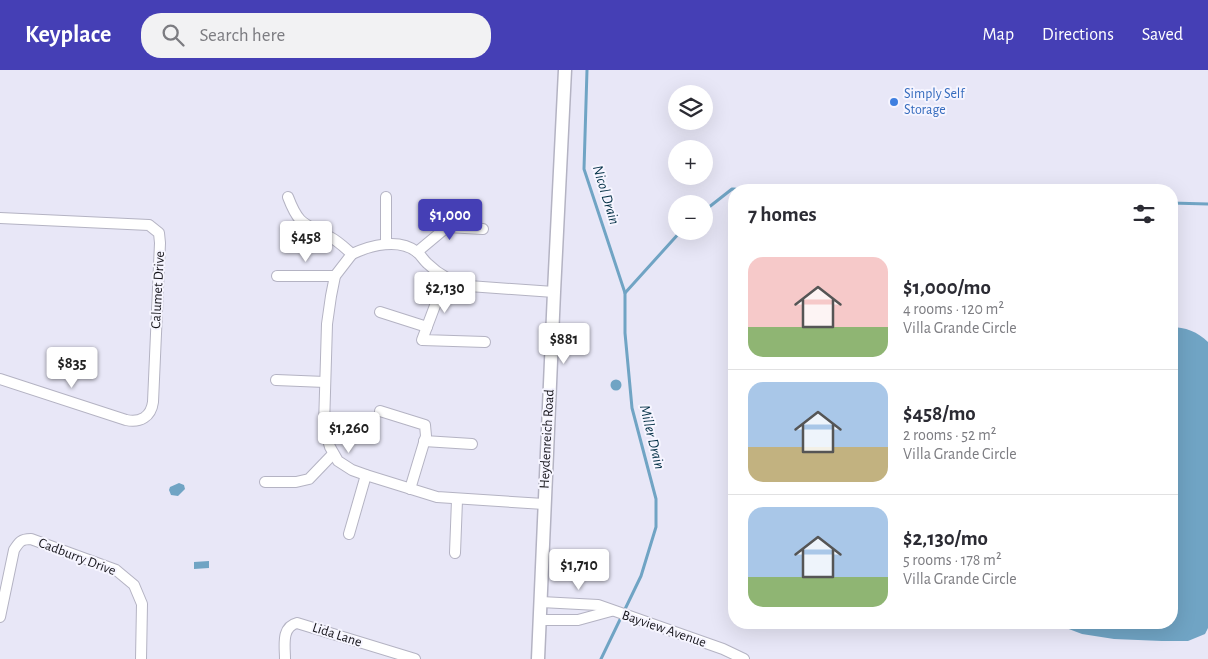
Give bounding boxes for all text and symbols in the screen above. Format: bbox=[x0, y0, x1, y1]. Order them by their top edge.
search box bbox=[141, 13, 491, 58]
icon: search bbox=[159, 21, 187, 49]
text: Keyplace bbox=[25, 23, 111, 47]
text: Search here bbox=[199, 26, 285, 45]
text: Map bbox=[983, 26, 1014, 44]
text: Directions bbox=[1042, 26, 1114, 44]
text: Saved bbox=[1142, 26, 1183, 44]
map controls bbox=[668, 85, 713, 240]
button: layers bbox=[668, 85, 713, 130]
place label: Simply Self Storage bbox=[904, 87, 965, 117]
marker: Simply Self Storage bbox=[888, 96, 900, 108]
button: + bbox=[668, 140, 713, 185]
water label: Nicol Drain bbox=[590, 164, 622, 226]
button: − bbox=[668, 195, 713, 240]
pin: $1,000 bbox=[409, 198, 491, 241]
icon: filters bbox=[1130, 200, 1158, 228]
text: 7 homes bbox=[748, 204, 817, 225]
text: $1,000 bbox=[429, 207, 471, 223]
pin: $458 bbox=[276, 220, 336, 263]
text: $458 bbox=[291, 229, 321, 245]
street label: Calumet Drive bbox=[149, 251, 167, 329]
pin: $2,130 bbox=[404, 272, 486, 314]
icon: home bbox=[788, 277, 848, 337]
text: $1,000/mo bbox=[903, 277, 991, 298]
text: $2,130 bbox=[425, 280, 465, 296]
text: 4 rooms · 120 m² bbox=[903, 301, 1004, 317]
text: Villa Grande Circle bbox=[903, 320, 1017, 336]
pin: $881 bbox=[534, 322, 594, 365]
text: $881 bbox=[550, 331, 578, 347]
pin: $835 bbox=[42, 346, 102, 389]
text: $835 bbox=[58, 355, 86, 371]
street label: Heydenreich Road bbox=[537, 389, 557, 489]
icon: home bbox=[788, 402, 848, 462]
water label: Miller Drain bbox=[637, 403, 667, 471]
text: $458/mo bbox=[903, 403, 976, 424]
pin: $1,260 bbox=[308, 412, 390, 454]
text: $1,260 bbox=[329, 420, 369, 436]
text: 2 rooms · 52 m² bbox=[903, 427, 996, 443]
text: Villa Grande Circle bbox=[903, 446, 1017, 462]
icon: home bbox=[788, 527, 848, 587]
text: $2,130/mo bbox=[903, 528, 988, 549]
street label: Cadburry Drive bbox=[36, 536, 118, 578]
pin: $1,710 bbox=[538, 548, 620, 591]
text: 5 rooms · 178 m² bbox=[903, 552, 1001, 568]
text: $1,710 bbox=[560, 557, 598, 573]
text: Villa Grande Circle bbox=[903, 571, 1017, 587]
street label: Bayview Avenue bbox=[620, 608, 708, 650]
street label: Lida Lane bbox=[311, 620, 363, 650]

